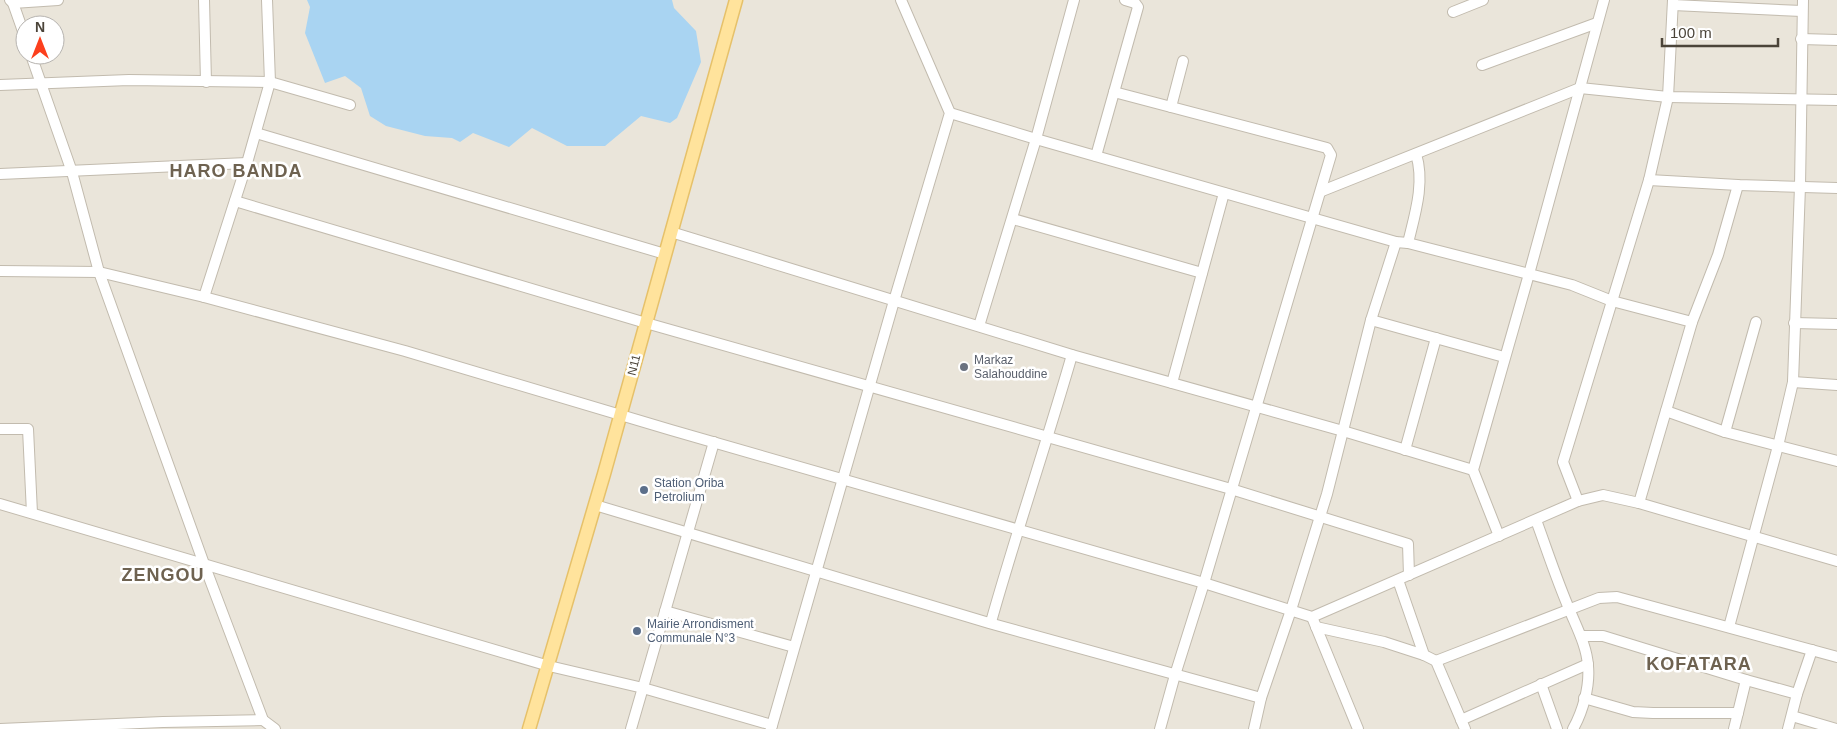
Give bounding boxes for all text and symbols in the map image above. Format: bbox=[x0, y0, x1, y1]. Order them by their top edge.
north arrow bbox=[15, 15, 65, 65]
scale bar bbox=[1662, 15, 1778, 47]
text: N bbox=[35, 19, 45, 35]
text: 100 m bbox=[1670, 24, 1712, 41]
district label: HARO BANDA bbox=[170, 161, 303, 181]
street label: N11 bbox=[625, 353, 644, 377]
place label: Markaz Salahouddine bbox=[974, 353, 1048, 381]
marker: Markaz Salahouddine bbox=[958, 361, 970, 373]
place label: Station Oriba Petrolium bbox=[654, 476, 724, 504]
marker: Station Oriba Petrolium bbox=[638, 484, 650, 496]
district label: ZENGOU bbox=[121, 565, 205, 585]
place label: Mairie Arrondisment Communale N°3 bbox=[647, 617, 754, 645]
marker: Mairie Arrondisment Communale N°3 bbox=[631, 625, 643, 637]
district label: KOFATARA bbox=[1646, 654, 1752, 674]

